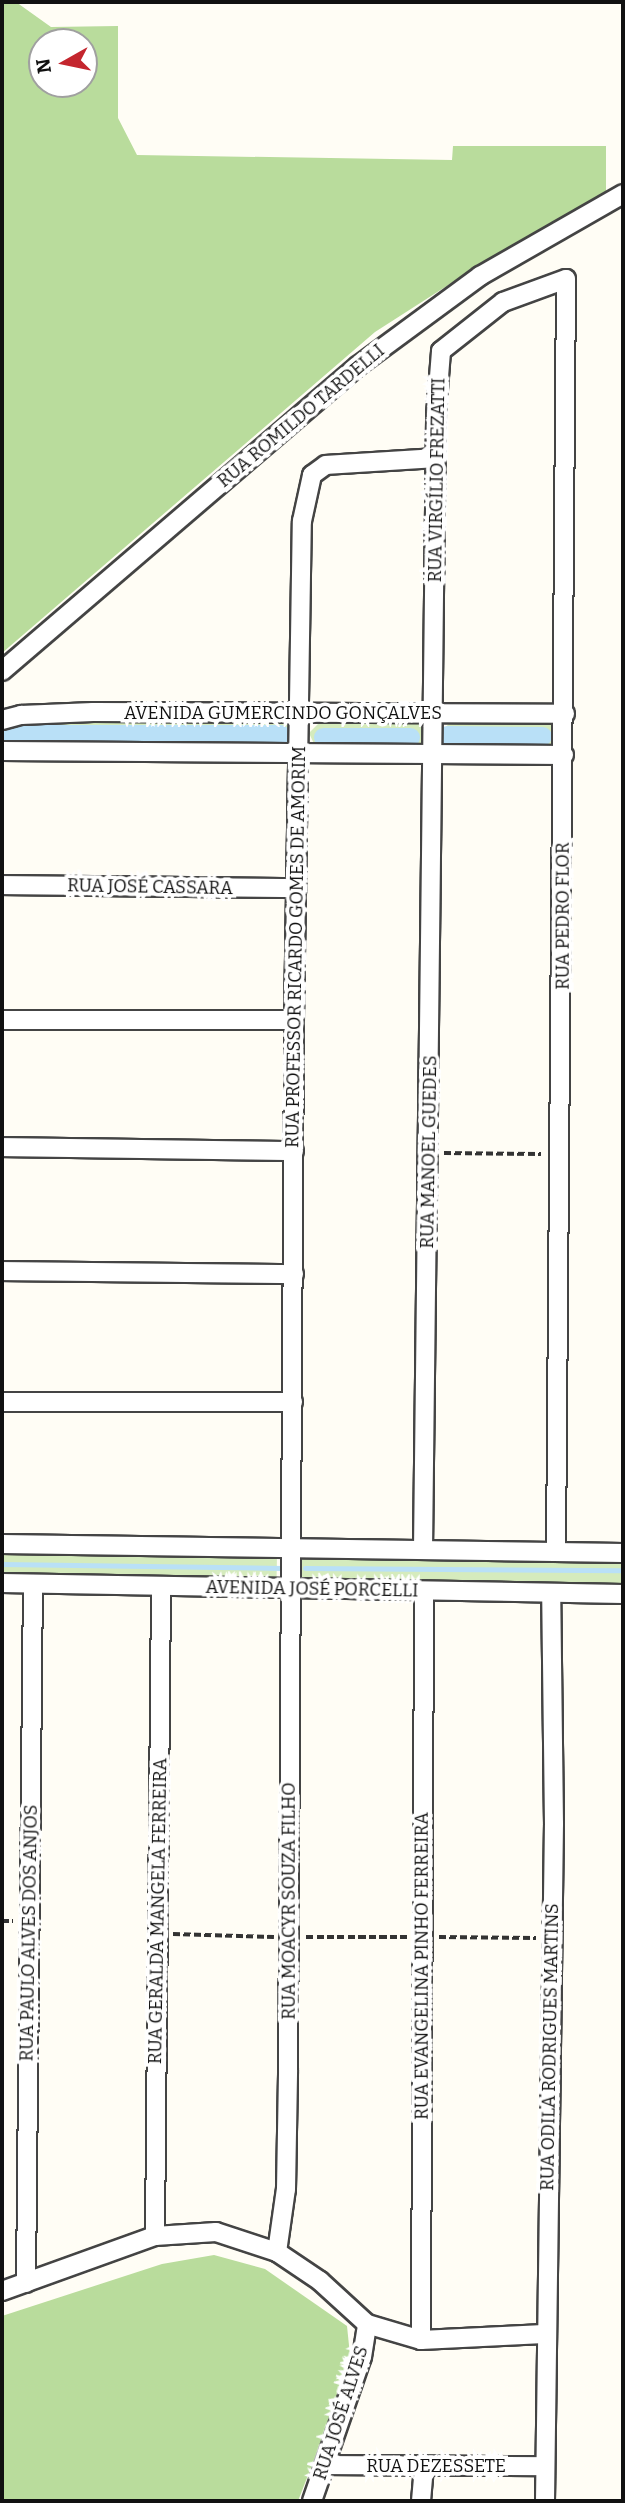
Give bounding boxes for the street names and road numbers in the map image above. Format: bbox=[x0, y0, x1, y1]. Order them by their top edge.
street label: RUA ROMILDO TARDELLI bbox=[213, 340, 389, 492]
street label: RUA VIRGÍLIO FREZATTI bbox=[424, 378, 450, 582]
street label: AVENIDA GUMERCINDO GONÇALVES bbox=[124, 702, 442, 724]
street label: RUA PROFESSOR RICARDO GOMES DE AMORIM bbox=[282, 746, 310, 1148]
street label: RUA PEDRO FLOR bbox=[552, 842, 574, 990]
street label: RUA JOSÉ CASSARA bbox=[67, 875, 233, 899]
street label: RUA MANOEL GUEDES bbox=[417, 1055, 441, 1249]
street label: AVENIDA JOSÉ PORCELLI bbox=[205, 1576, 419, 1602]
street label: RUA GERALDA MANGELA FERREIRA bbox=[145, 1758, 171, 2064]
street label: RUA MOACYR SOUZA FILHO bbox=[278, 1782, 300, 2020]
street label: RUA PAULO ALVES DOS ANJOS bbox=[16, 1804, 42, 2062]
street label: RUA EVANGELINA PINHO FERREIRA bbox=[411, 1812, 433, 2120]
street label: RUA ODILA RODRIGUES MARTINS bbox=[537, 1903, 563, 2191]
street label: RUA JOSÉ ALVES bbox=[309, 2343, 373, 2483]
street label: RUA DEZESSETE bbox=[366, 2455, 506, 2477]

